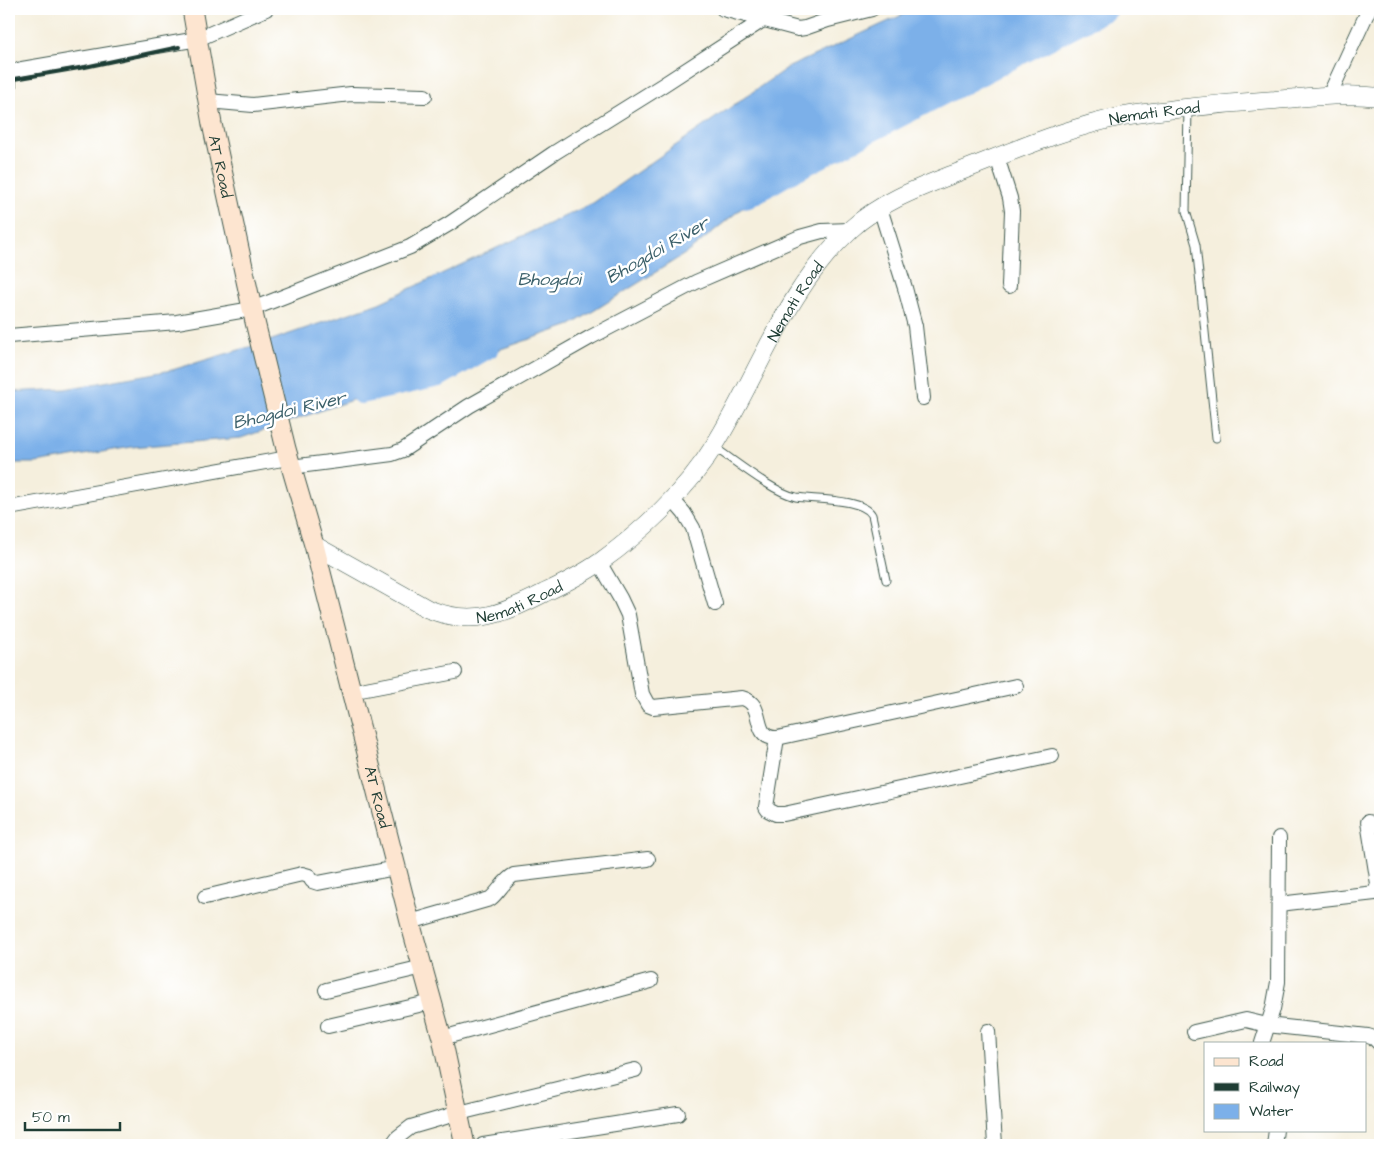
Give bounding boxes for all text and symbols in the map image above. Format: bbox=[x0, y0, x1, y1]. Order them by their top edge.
street label: Nemati Road bbox=[1107, 96, 1201, 131]
street label: AT Road bbox=[203, 133, 238, 200]
water label: Bhogdoi River bbox=[601, 210, 716, 291]
street label: Nemati Road bbox=[762, 257, 829, 346]
water label: Bhogdoi bbox=[517, 267, 583, 293]
water label: Bhogdoi River bbox=[230, 385, 350, 437]
street label: Nemati Road bbox=[475, 576, 566, 629]
street label: AT Road bbox=[359, 764, 396, 831]
legend bbox=[1204, 1042, 1366, 1132]
text: Road bbox=[1249, 1051, 1284, 1072]
text: Railway bbox=[1249, 1077, 1300, 1099]
scale bar bbox=[25, 1099, 120, 1131]
text: Water bbox=[1249, 1101, 1293, 1122]
text: 50 m bbox=[32, 1107, 70, 1128]

